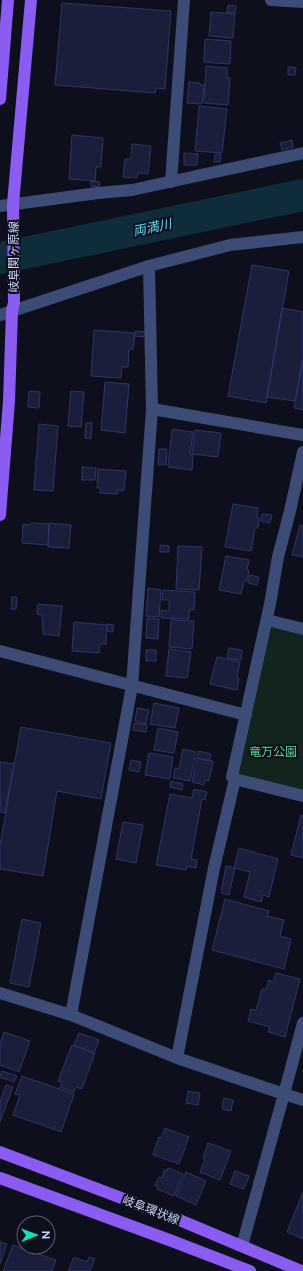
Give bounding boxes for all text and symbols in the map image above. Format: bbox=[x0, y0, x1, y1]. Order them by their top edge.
water label: 両満川 bbox=[131, 216, 175, 239]
street label: 岐阜関ヶ原線 bbox=[7, 221, 21, 293]
park label: 竜万公園 bbox=[249, 745, 297, 759]
street label: 岐阜環状線 bbox=[120, 1193, 182, 1227]
north arrow bbox=[16, 1215, 56, 1255]
text: N bbox=[39, 1230, 52, 1239]

